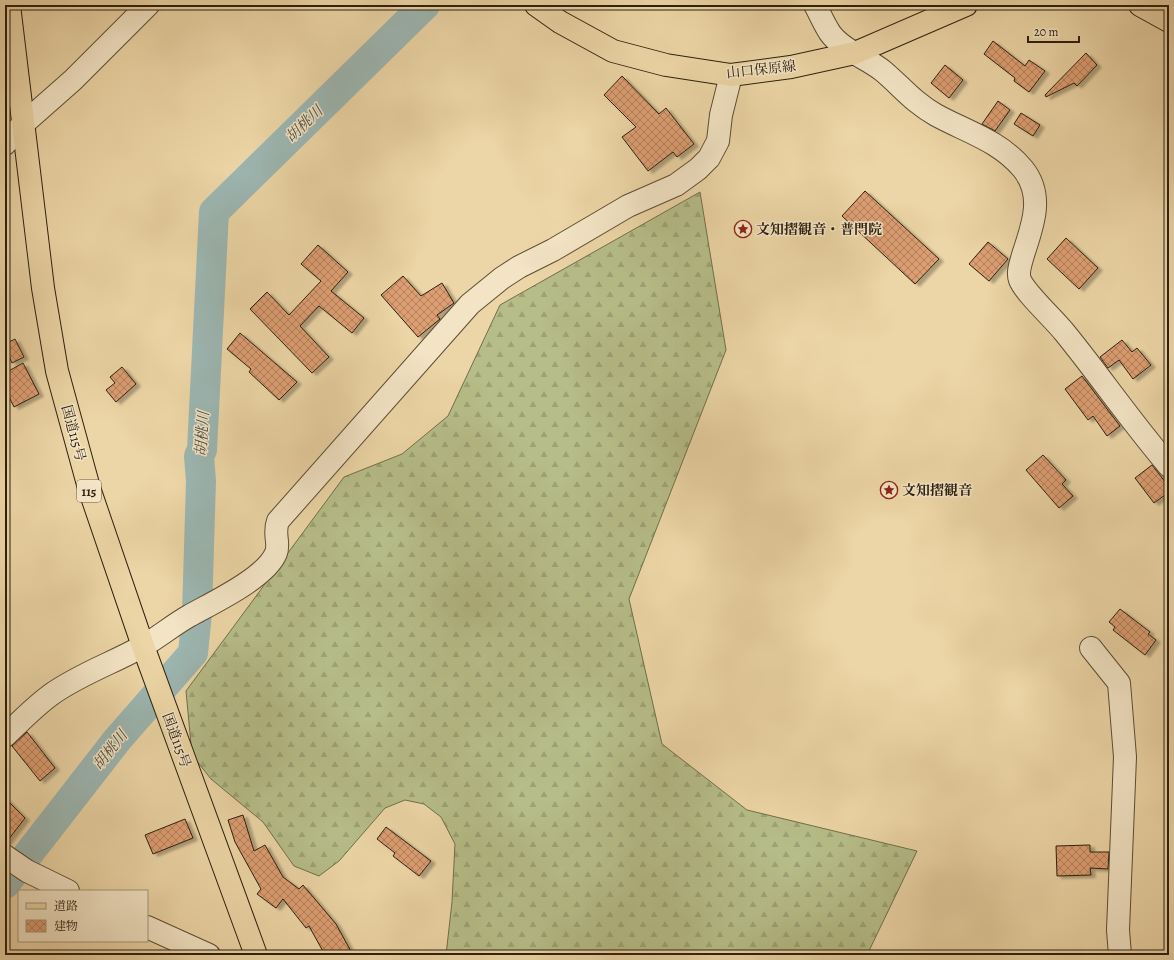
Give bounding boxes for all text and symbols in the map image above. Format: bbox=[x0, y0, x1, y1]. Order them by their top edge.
scale bar bbox=[1028, 18, 1079, 44]
text: 20 m bbox=[1034, 24, 1058, 40]
street label: 山口保原線 bbox=[725, 56, 797, 83]
water label: 胡桃川 bbox=[281, 100, 329, 147]
place icon: 文知摺観音・普門院 bbox=[733, 219, 753, 239]
place label: 文知摺観音・普門院 bbox=[756, 220, 882, 239]
street label: 国道115号 bbox=[57, 403, 90, 463]
water label: 胡桃川 bbox=[190, 409, 214, 457]
road number: 115 bbox=[77, 480, 101, 502]
place icon: 文知摺観音 bbox=[879, 480, 899, 500]
place label: 文知摺観音 bbox=[902, 481, 972, 500]
street label: 国道115号 bbox=[158, 710, 195, 770]
water label: 胡桃川 bbox=[88, 725, 133, 774]
legend bbox=[18, 890, 148, 942]
text: 道路 bbox=[54, 898, 78, 914]
text: 建物 bbox=[54, 918, 78, 934]

